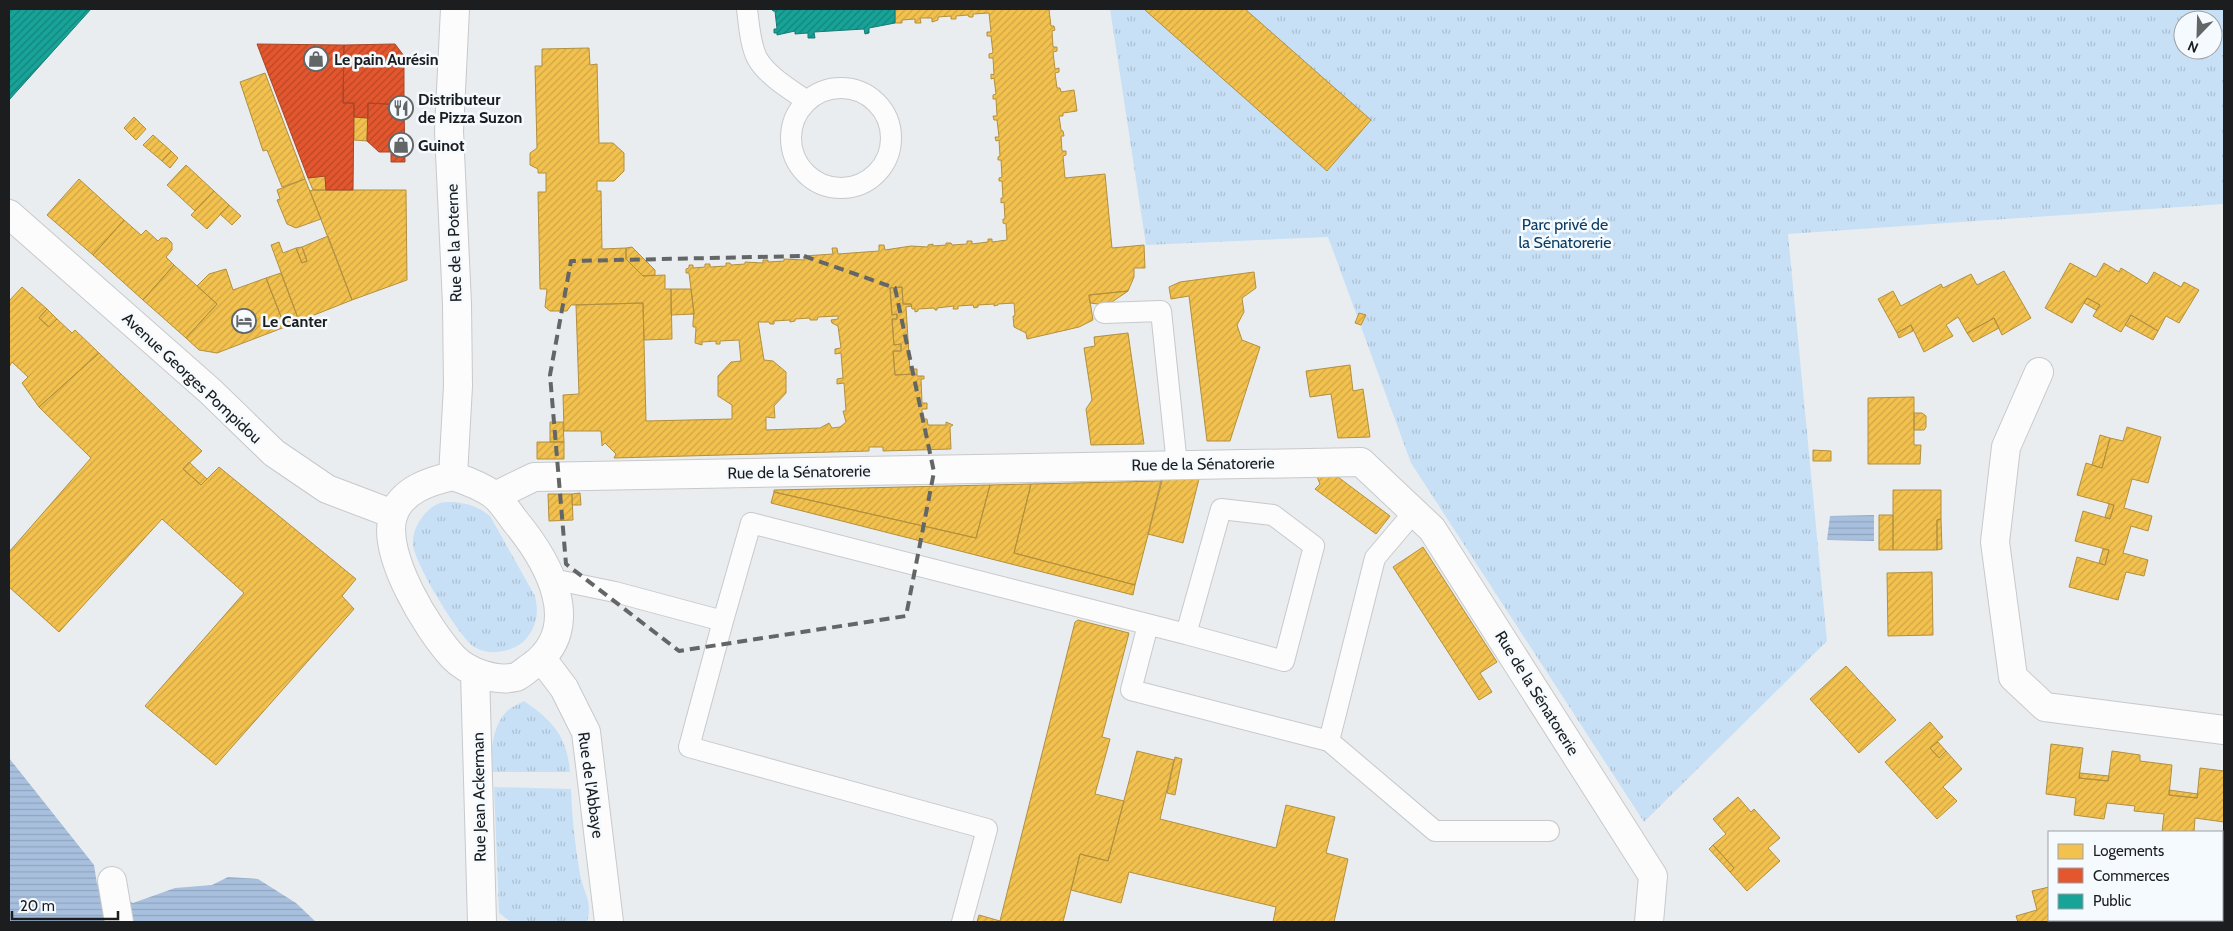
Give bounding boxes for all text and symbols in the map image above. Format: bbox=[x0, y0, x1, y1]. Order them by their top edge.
north arrow bbox=[2173, 10, 2223, 60]
text: N bbox=[2185, 37, 2201, 57]
shop icon: Le pain Aurésin bbox=[303, 46, 329, 72]
place label: Le pain Aurésin bbox=[334, 50, 439, 69]
place label: Distributeur de Pizza Suzon bbox=[418, 90, 522, 127]
restaurant icon: Distributeur de Pizza Suzon bbox=[388, 95, 414, 121]
shop icon: Guinot bbox=[388, 132, 414, 158]
place label: Guinot bbox=[418, 136, 465, 155]
street label: Rue de la Poterne bbox=[442, 183, 466, 303]
park label: Parc privé de la Sénatorerie bbox=[1519, 215, 1611, 252]
street label: Avenue Georges Pompidou bbox=[118, 308, 266, 448]
hotel icon: Le Canter bbox=[231, 308, 257, 334]
place label: Le Canter bbox=[262, 312, 328, 331]
street label: Rue de la Sénatorerie bbox=[1131, 453, 1275, 475]
street label: Rue de la Sénatorerie bbox=[727, 461, 871, 483]
street label: Rue de la Sénatorerie bbox=[1491, 627, 1583, 759]
street label: Rue de l'Abbaye bbox=[574, 731, 608, 839]
street label: Rue Jean Ackerman bbox=[468, 732, 490, 862]
legend bbox=[2048, 831, 2223, 921]
text: Logements bbox=[2093, 842, 2164, 860]
text: Commerces bbox=[2093, 867, 2169, 885]
scale bar bbox=[12, 888, 119, 920]
text: Public bbox=[2093, 892, 2131, 910]
text: 20 m bbox=[20, 897, 55, 915]

